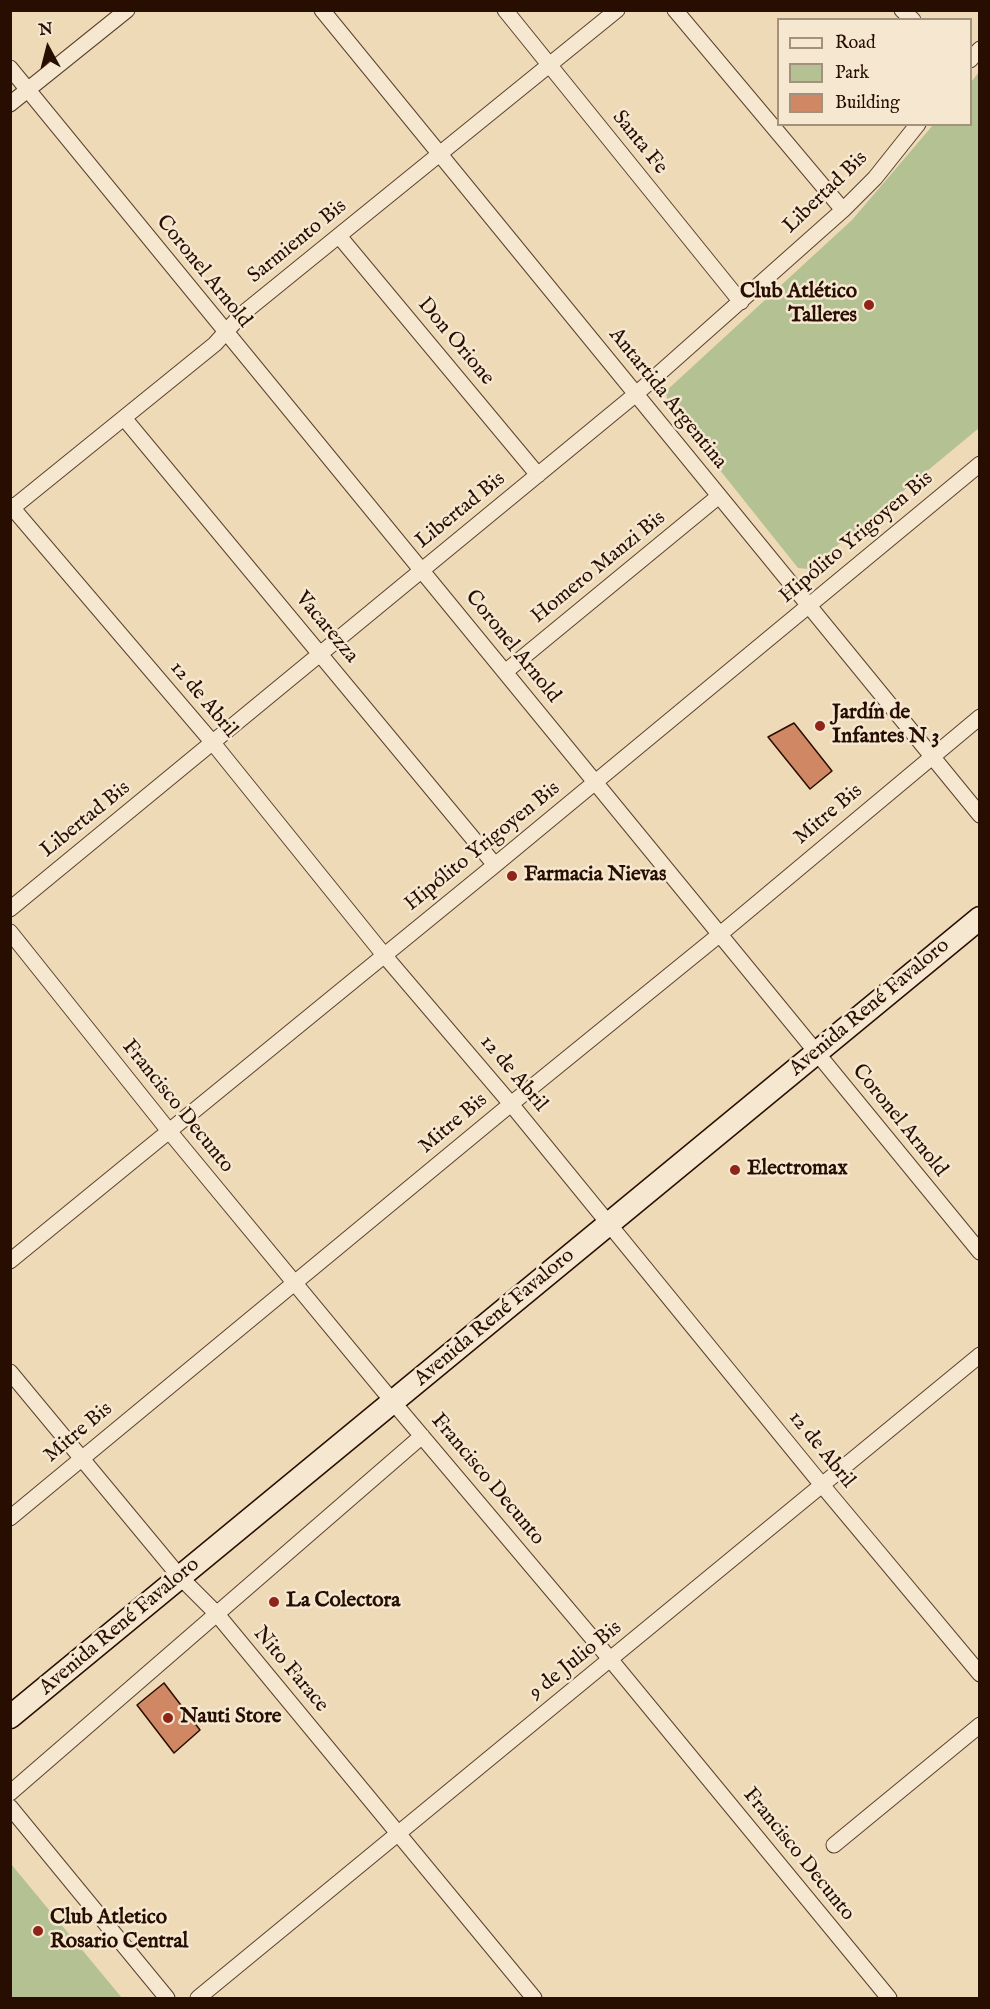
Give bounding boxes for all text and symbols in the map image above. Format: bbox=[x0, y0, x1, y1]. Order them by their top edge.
north arrow bbox=[18, 18, 78, 78]
legend bbox=[777, 18, 972, 126]
text: N bbox=[38, 19, 54, 41]
text: Road bbox=[835, 32, 876, 55]
text: Park bbox=[835, 62, 869, 85]
text: Building bbox=[835, 92, 900, 115]
street label: Santa Fe bbox=[606, 106, 672, 180]
street label: Libertad Bis bbox=[778, 146, 874, 240]
street label: Sarmiento Bis bbox=[243, 194, 353, 290]
street label: Coronel Arnold bbox=[150, 211, 256, 333]
place label: Club Atlético Talleres bbox=[740, 280, 857, 330]
street label: Don Orione bbox=[411, 293, 499, 391]
marker: Club Atlético Talleres bbox=[862, 298, 876, 312]
street label: Antartida Argentina bbox=[602, 323, 732, 475]
street label: Hipólito Yrigoyen Bis bbox=[775, 466, 939, 610]
street label: Libertad Bis bbox=[411, 467, 511, 555]
street label: Homero Manzi Bis bbox=[527, 506, 671, 630]
street label: Coronel Arnold bbox=[459, 586, 565, 708]
street label: Vacarezza bbox=[289, 587, 363, 669]
street label: 12 de Abril bbox=[164, 657, 242, 743]
place label: Jardín de Infantes N 3 bbox=[832, 701, 939, 751]
marker: Jardín de Infantes N 3 bbox=[813, 719, 827, 733]
street label: Libertad Bis bbox=[36, 776, 136, 864]
street label: Hipólito Yrigoyen Bis bbox=[400, 777, 566, 917]
street label: Mitre Bis bbox=[790, 779, 868, 851]
place label: Farmacia Nievas bbox=[524, 863, 666, 889]
marker: Farmacia Nievas bbox=[505, 869, 519, 883]
street label: Avenida René Favaloro bbox=[785, 934, 955, 1082]
street label: 12 de Abril bbox=[474, 1031, 552, 1117]
street label: Francisco Decunto bbox=[116, 1035, 238, 1179]
street label: Coronel Arnold bbox=[846, 1060, 952, 1182]
street label: Mitre Bis bbox=[415, 1088, 493, 1160]
place label: Electromax bbox=[747, 1157, 848, 1183]
marker: Electromax bbox=[728, 1163, 742, 1177]
street label: Avenida René Favaloro bbox=[410, 1244, 580, 1392]
street label: Mitre Bis bbox=[40, 1397, 118, 1469]
street label: 12 de Abril bbox=[782, 1406, 860, 1494]
street label: Francisco Decunto bbox=[425, 1409, 549, 1551]
street label: Avenida René Favaloro bbox=[35, 1553, 205, 1701]
place label: La Colectora bbox=[286, 1589, 400, 1615]
marker: La Colectora bbox=[267, 1595, 281, 1609]
street label: 9 de Julio Bis bbox=[525, 1616, 627, 1706]
street label: Nito Farace bbox=[247, 1622, 333, 1718]
place label: Nauti Store bbox=[180, 1705, 281, 1731]
marker: Nauti Store bbox=[161, 1711, 175, 1725]
street label: Francisco Decunto bbox=[737, 1783, 859, 1927]
place label: Club Atletico Rosario Central bbox=[50, 1906, 188, 1956]
marker: Club Atletico Rosario Central bbox=[31, 1924, 45, 1938]

